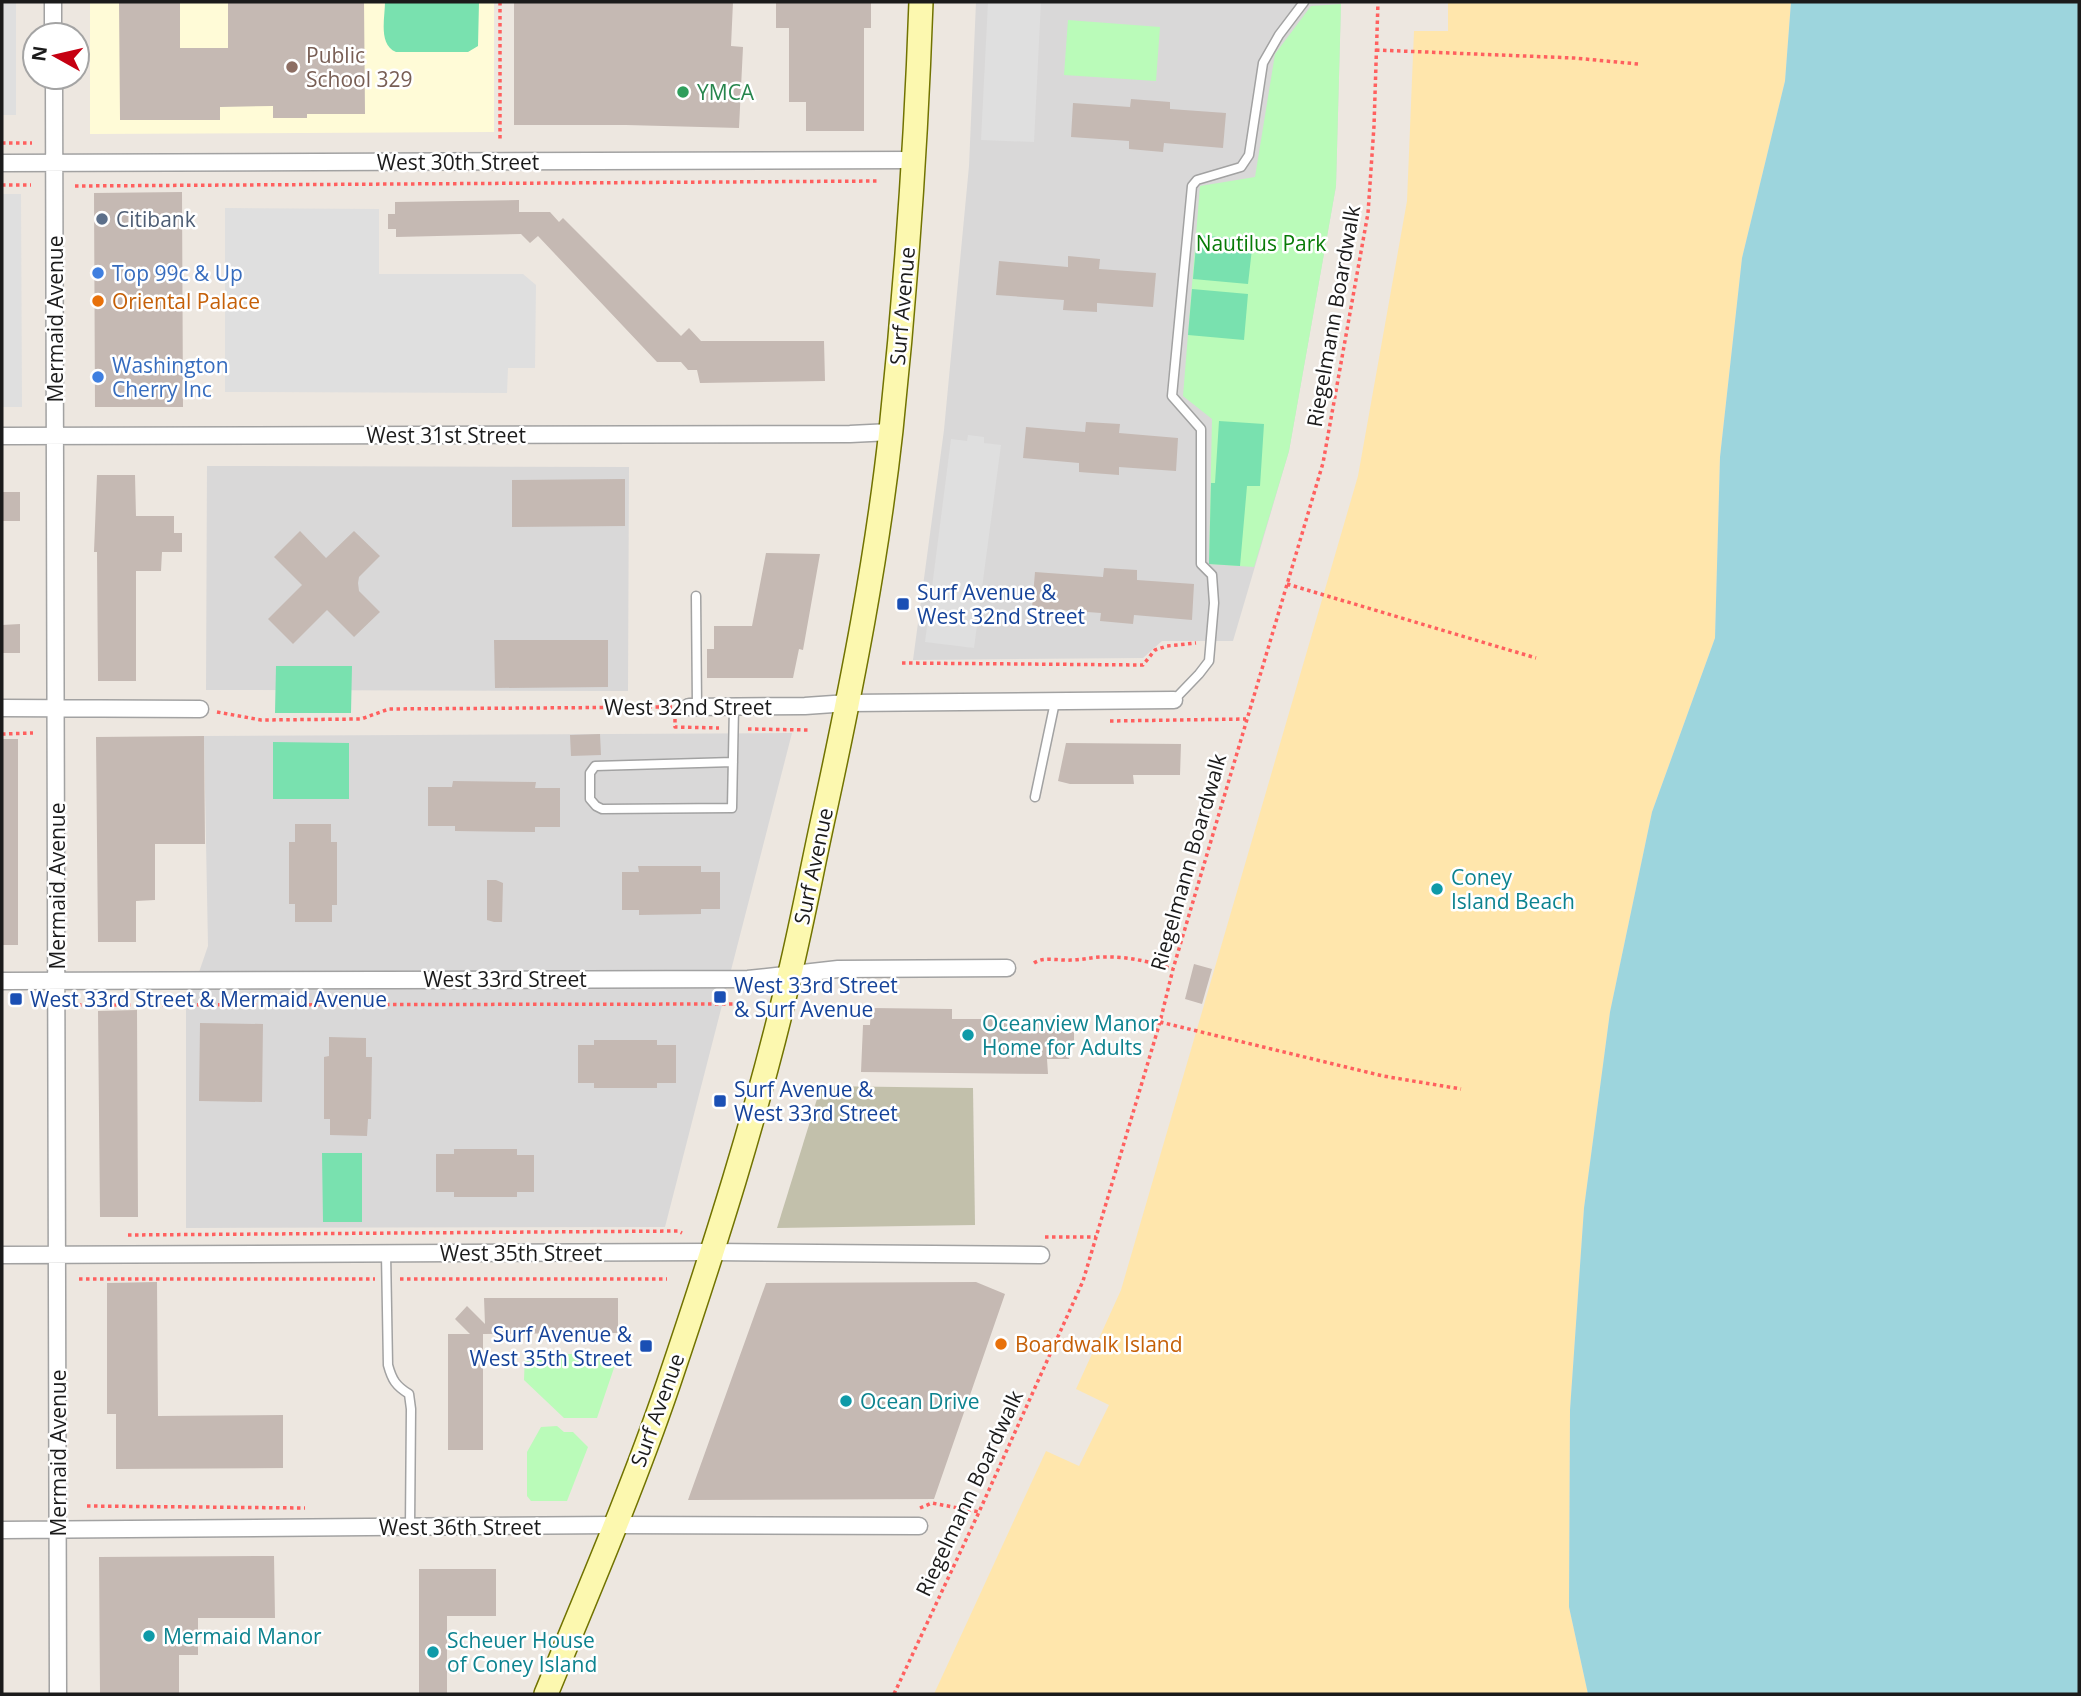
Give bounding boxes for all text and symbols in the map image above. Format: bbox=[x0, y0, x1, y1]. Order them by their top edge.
north arrow bbox=[21, 21, 91, 91]
place label: Public School 329 bbox=[306, 41, 413, 93]
text: N bbox=[25, 44, 53, 63]
marker: Public School 329 bbox=[284, 59, 300, 75]
place label: YMCA bbox=[697, 78, 755, 106]
marker: YMCA bbox=[675, 84, 691, 100]
street label: West 30th Street bbox=[377, 148, 539, 176]
street label: Riegelmann Boardwalk bbox=[1300, 203, 1366, 429]
place label: Citibank bbox=[116, 205, 196, 233]
marker: Citibank bbox=[94, 211, 110, 227]
park label: Nautilus Park bbox=[1196, 229, 1326, 257]
street label: Mermaid Avenue bbox=[41, 235, 69, 403]
street label: Surf Avenue bbox=[883, 246, 921, 366]
place label: Top 99c & Up bbox=[112, 259, 243, 287]
marker: Top 99c & Up bbox=[90, 265, 106, 281]
place label: Oriental Palace bbox=[112, 287, 260, 315]
marker: Oriental Palace bbox=[90, 293, 106, 309]
place label: Washington Cherry Inc bbox=[112, 351, 229, 403]
marker: Washington Cherry Inc bbox=[90, 369, 106, 385]
street label: West 31st Street bbox=[366, 421, 526, 449]
place label: Surf Avenue & West 32nd Street bbox=[917, 578, 1085, 630]
marker: Surf Avenue & West 32nd Street bbox=[895, 596, 911, 612]
street label: West 32nd Street bbox=[604, 693, 772, 721]
street label: Riegelmann Boardwalk bbox=[1144, 750, 1232, 974]
street label: Mermaid Avenue bbox=[43, 802, 71, 970]
street label: Surf Avenue bbox=[787, 805, 839, 927]
place label: Coney Island Beach bbox=[1451, 863, 1575, 915]
marker: Coney Island Beach bbox=[1429, 881, 1445, 897]
street label: West 33rd Street bbox=[423, 965, 587, 993]
place label: West 33rd Street & Surf Avenue bbox=[734, 971, 898, 1023]
place label: West 33rd Street & Mermaid Avenue bbox=[30, 985, 387, 1013]
marker: West 33rd Street & Surf Avenue bbox=[712, 989, 728, 1005]
marker: West 33rd Street & Mermaid Avenue bbox=[8, 991, 24, 1007]
place label: Oceanview Manor Home for Adults bbox=[982, 1009, 1159, 1061]
marker: Oceanview Manor Home for Adults bbox=[960, 1027, 976, 1043]
place label: Surf Avenue & West 33rd Street bbox=[734, 1075, 898, 1127]
marker: Surf Avenue & West 33rd Street bbox=[712, 1093, 728, 1109]
street label: West 35th Street bbox=[440, 1239, 602, 1267]
place label: Surf Avenue & West 35th Street bbox=[469, 1320, 633, 1372]
place label: Boardwalk Island bbox=[1015, 1330, 1183, 1358]
marker: Boardwalk Island bbox=[993, 1336, 1009, 1352]
marker: Surf Avenue & West 35th Street bbox=[638, 1338, 654, 1354]
street label: Surf Avenue bbox=[624, 1349, 690, 1471]
street label: Mermaid Avenue bbox=[44, 1369, 72, 1537]
street label: Riegelmann Boardwalk bbox=[909, 1385, 1029, 1601]
place label: Ocean Drive bbox=[860, 1387, 980, 1415]
marker: Ocean Drive bbox=[838, 1393, 854, 1409]
street label: West 36th Street bbox=[379, 1513, 541, 1541]
place label: Mermaid Manor bbox=[163, 1622, 322, 1650]
place label: Scheuer House of Coney Island bbox=[447, 1626, 597, 1678]
marker: Mermaid Manor bbox=[141, 1628, 157, 1644]
marker: Scheuer House of Coney Island bbox=[425, 1644, 441, 1660]

